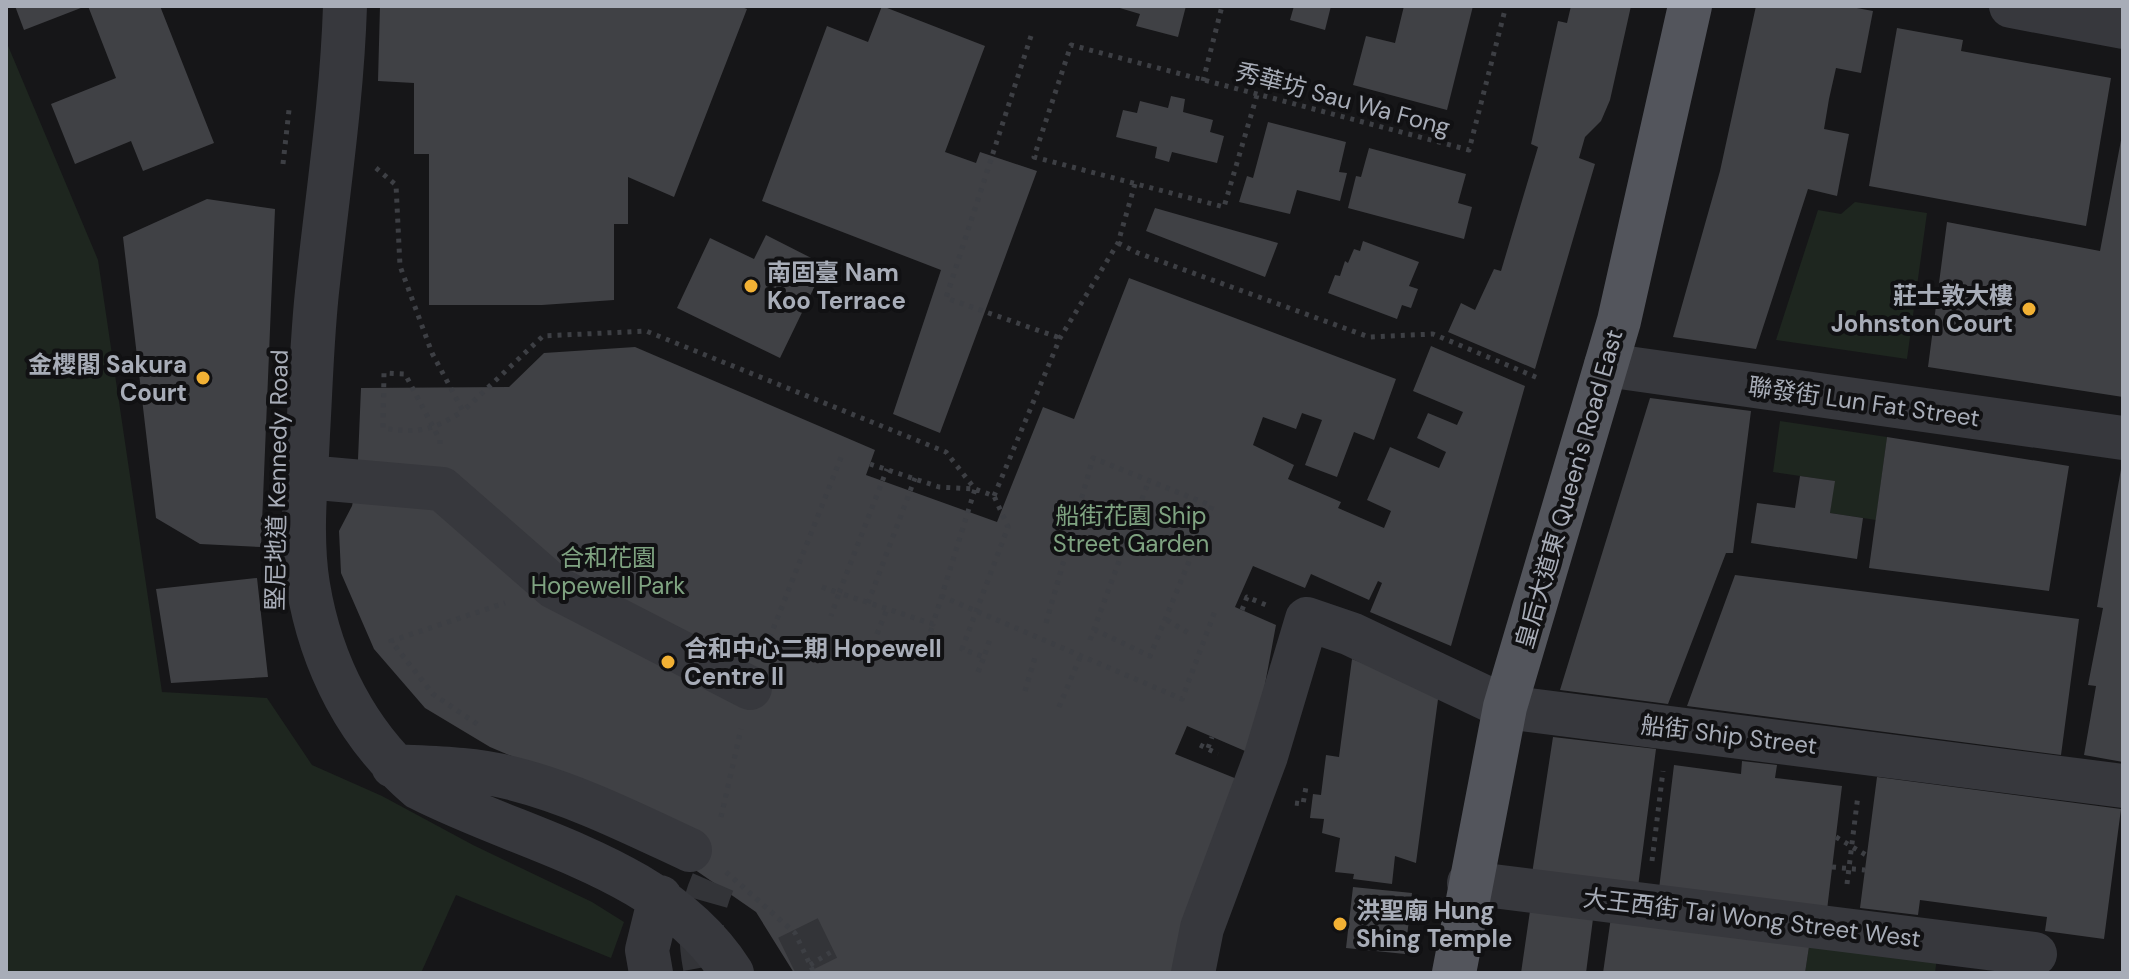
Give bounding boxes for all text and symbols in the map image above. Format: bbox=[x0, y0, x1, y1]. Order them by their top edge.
street label: 秀華坊 Sau Wa Fong bbox=[1232, 55, 1454, 143]
place label: 南固臺 Nam Koo Terrace bbox=[767, 257, 906, 316]
marker: 南固臺 Nam Koo Terrace bbox=[742, 277, 760, 295]
place label: 莊士敦大樓 Johnston Court bbox=[1831, 280, 2013, 339]
marker: 莊士敦大樓 Johnston Court bbox=[2020, 300, 2038, 318]
street label: 皇后大道東 Queen's Road East bbox=[1509, 326, 1629, 652]
place label: 金櫻閣 Sakura Court bbox=[28, 349, 187, 408]
street label: 堅尼地道 Kennedy Road bbox=[259, 349, 295, 611]
marker: 金櫻閣 Sakura Court bbox=[194, 369, 212, 387]
street label: 聯發街 Lun Fat Street bbox=[1746, 370, 1982, 434]
park label: 船街花園 Ship Street Garden bbox=[1053, 500, 1209, 559]
park label: 合和花園 Hopewell Park bbox=[531, 542, 685, 601]
place label: 合和中心二期 Hopewell Centre II bbox=[684, 633, 942, 692]
marker: 合和中心二期 Hopewell Centre II bbox=[659, 653, 677, 671]
street label: 船街 Ship Street bbox=[1639, 709, 1819, 761]
street label: 大王西街 Tai Wong Street West bbox=[1581, 882, 1923, 954]
place label: 洪聖廟 Hung Shing Temple bbox=[1356, 895, 1512, 954]
marker: 洪聖廟 Hung Shing Temple bbox=[1331, 915, 1349, 933]

